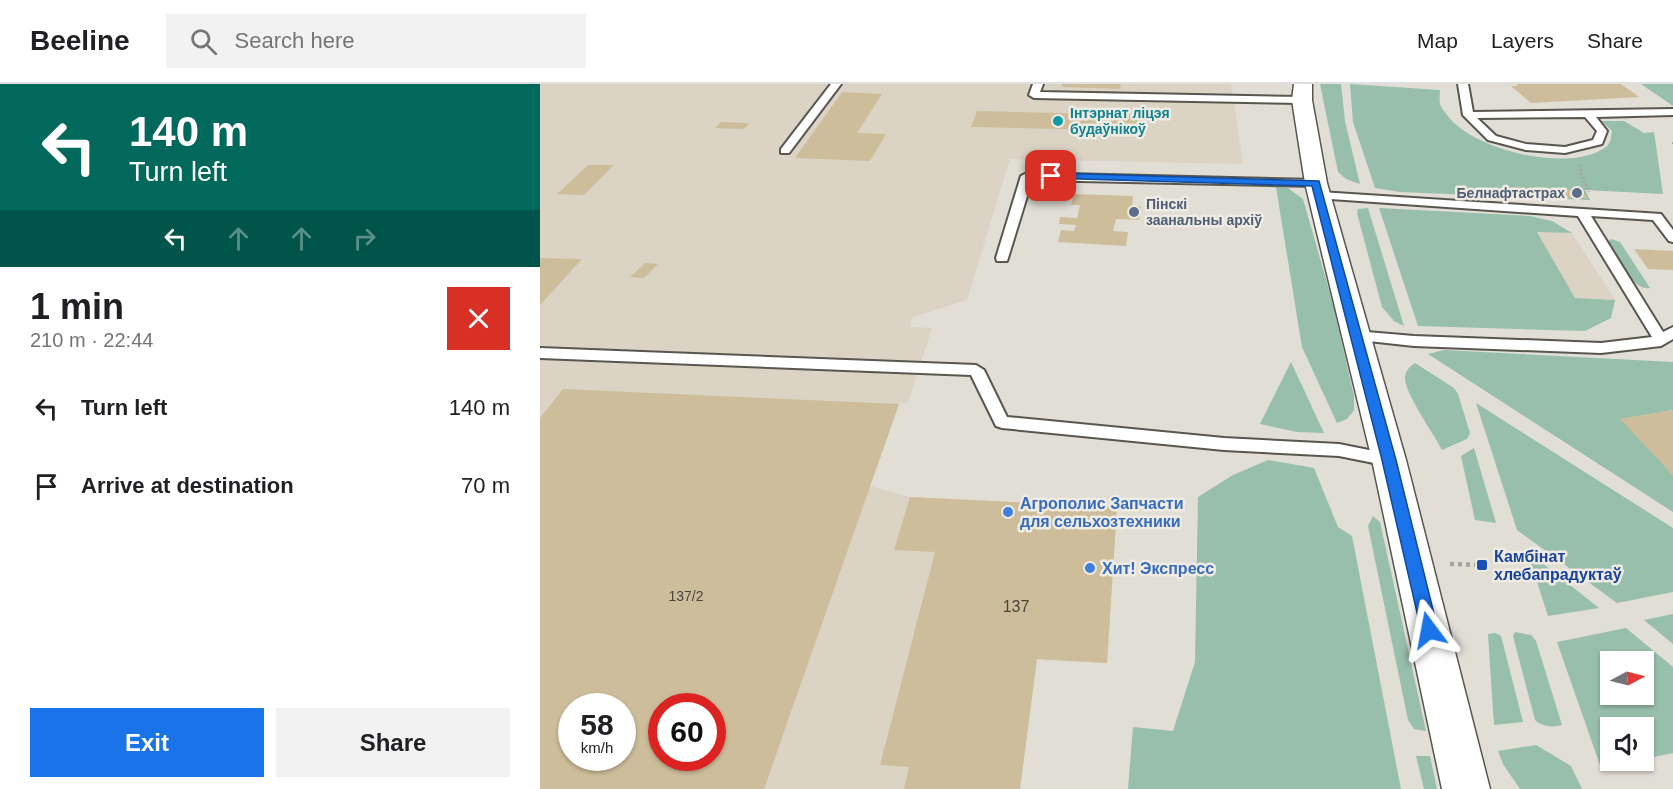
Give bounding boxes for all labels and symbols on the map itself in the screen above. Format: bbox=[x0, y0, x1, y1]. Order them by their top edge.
place label: Інтэрнат ліцэя будаўнікоў bbox=[1070, 105, 1170, 137]
marker: Інтэрнат ліцэя будаўнікоў bbox=[1051, 114, 1065, 128]
pin bbox=[1025, 150, 1076, 201]
place label: Белнафтастрах bbox=[1457, 185, 1565, 201]
marker: Белнафтастрах bbox=[1570, 186, 1584, 200]
place label: Пінскі заанальны архіў bbox=[1146, 196, 1262, 228]
marker: Пінскі заанальны архіў bbox=[1127, 205, 1141, 219]
place label: Агрополис Запчасти для сельхозтехники bbox=[1020, 495, 1184, 530]
marker: Агрополис Запчасти для сельхозтехники bbox=[1001, 505, 1015, 519]
place label: Камбінат хлебапрадуктаў bbox=[1494, 548, 1622, 583]
marker: Камбінат хлебапрадуктаў bbox=[1475, 558, 1489, 572]
place label: Хит! Экспресс bbox=[1102, 560, 1214, 577]
marker: Хит! Экспресс bbox=[1083, 561, 1097, 575]
house number: 137/2 bbox=[668, 588, 704, 604]
house number: 137 bbox=[1003, 598, 1029, 615]
position arrow bbox=[1397, 598, 1461, 662]
north arrow bbox=[1600, 651, 1654, 705]
speed limit sign: 60 bbox=[648, 693, 726, 771]

